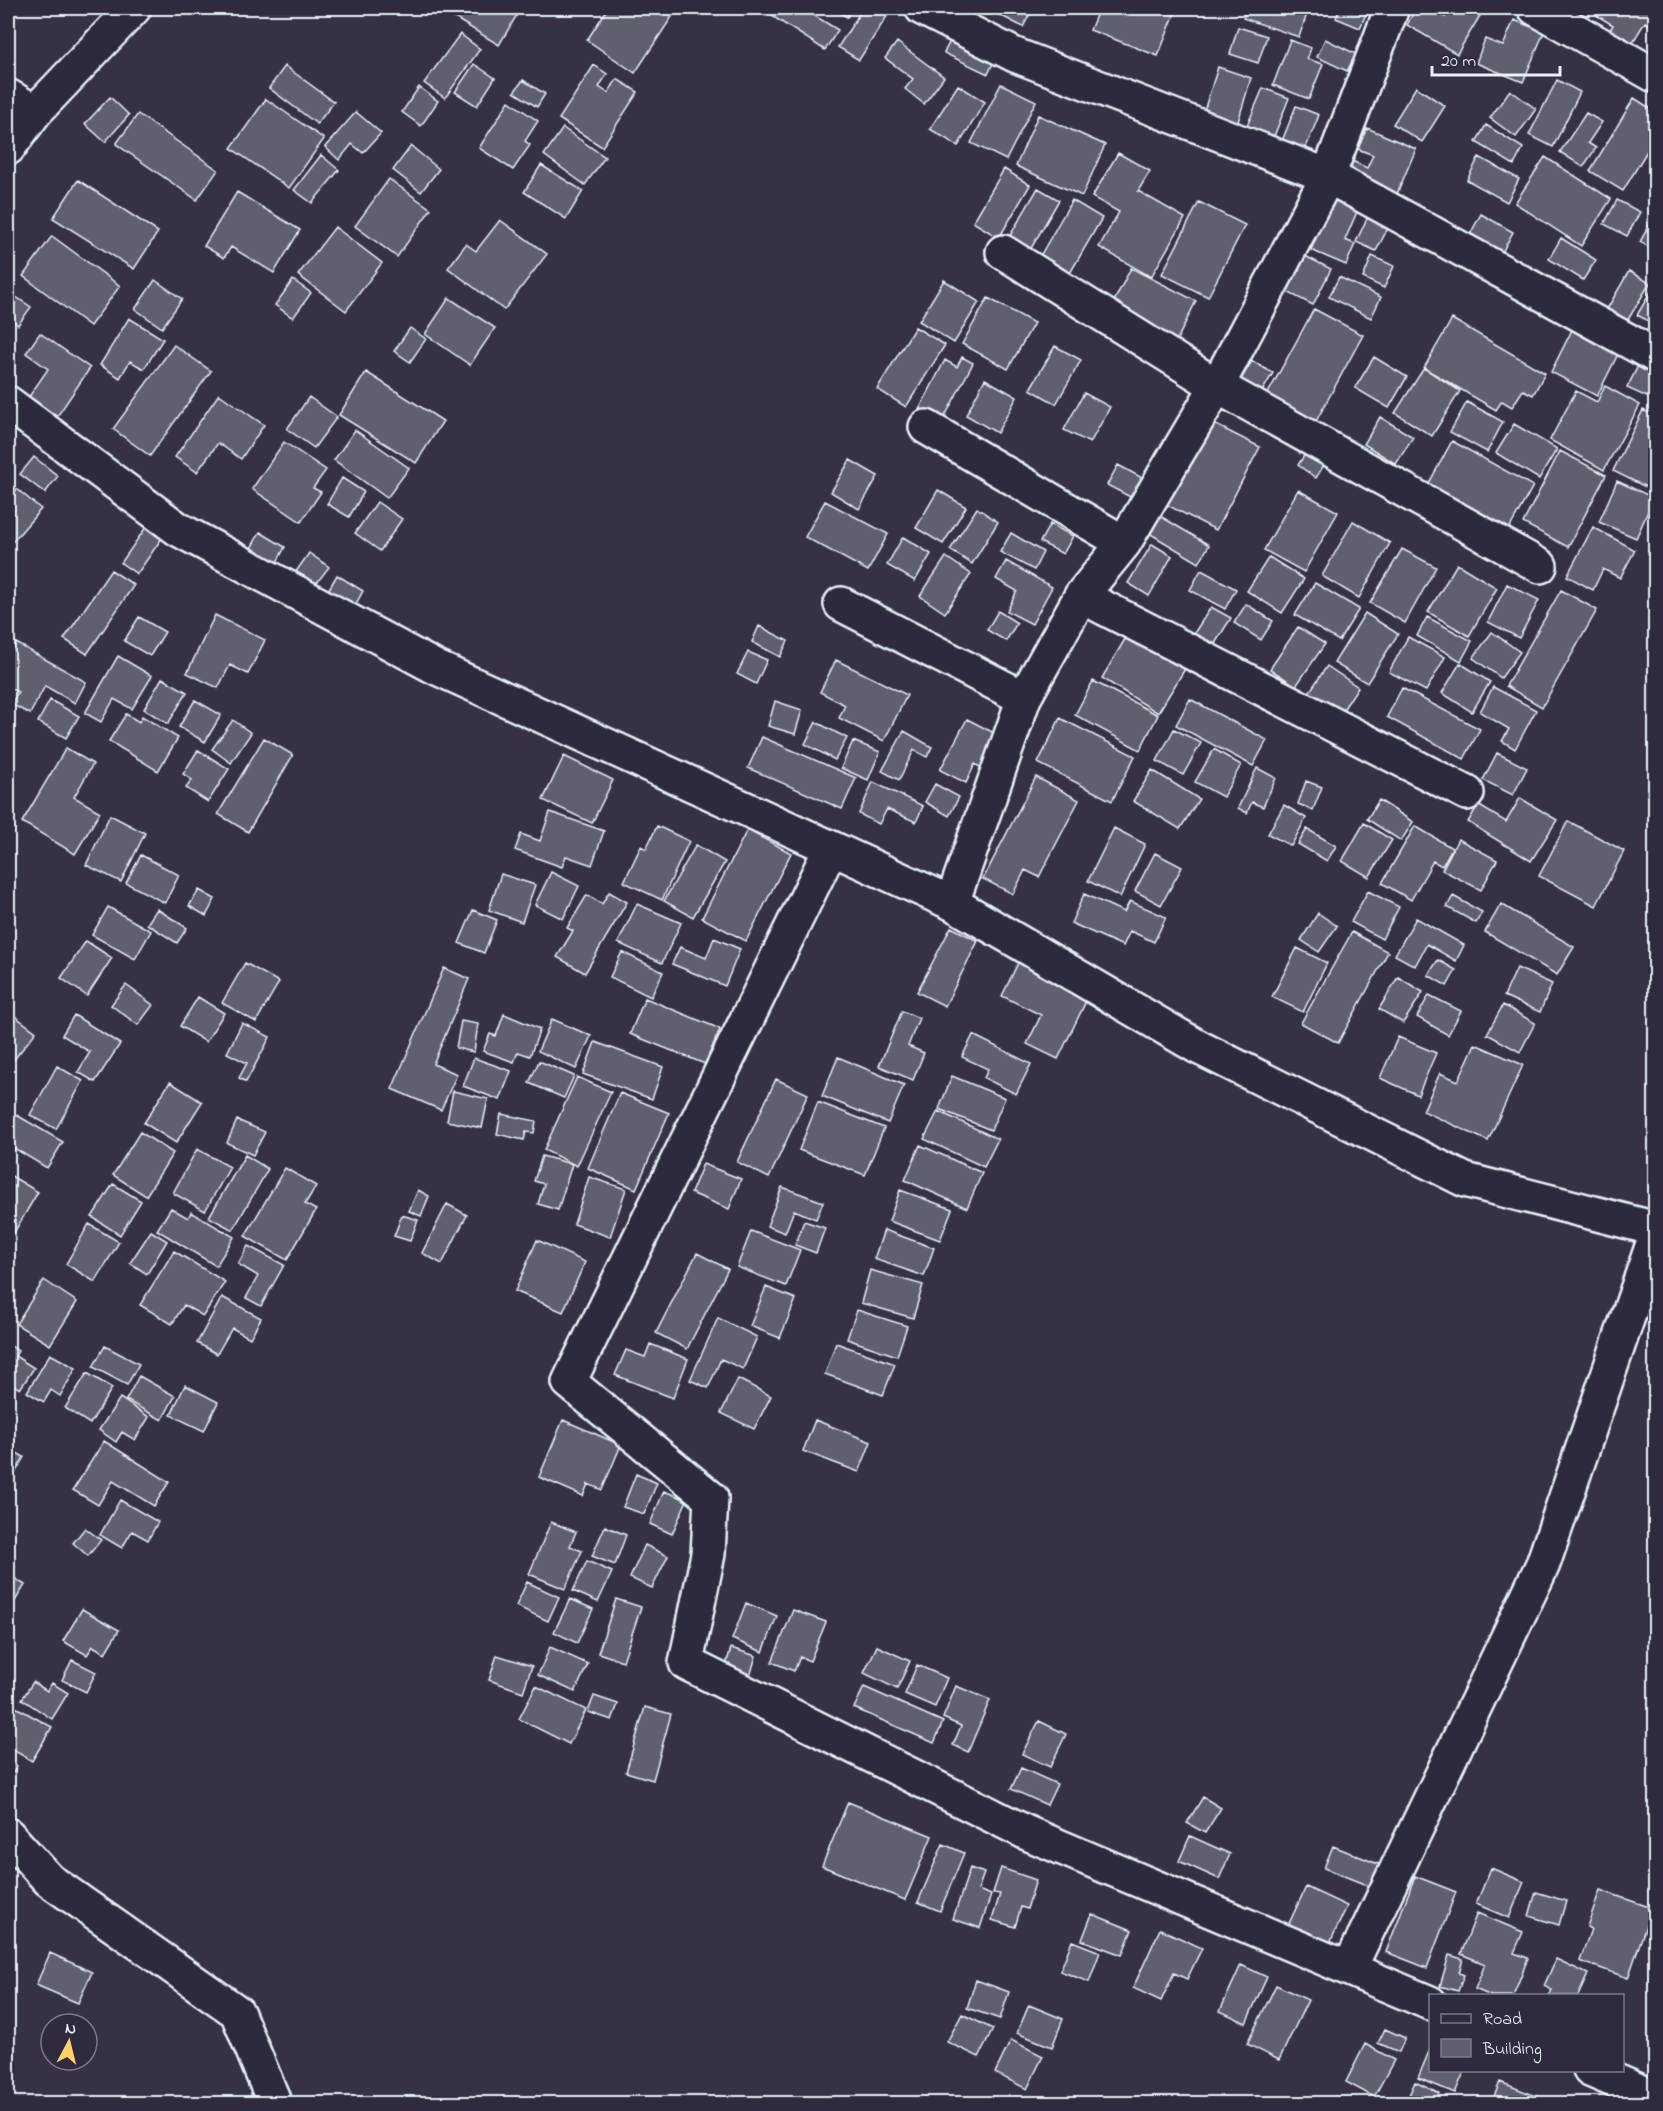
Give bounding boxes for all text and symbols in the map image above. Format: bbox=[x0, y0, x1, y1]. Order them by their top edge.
scale bar bbox=[1432, 39, 1560, 77]
text: 20 m bbox=[1441, 49, 1476, 75]
legend bbox=[1429, 1994, 1624, 2072]
text: Road bbox=[1483, 2007, 1522, 2033]
north arrow bbox=[39, 2012, 99, 2072]
text: N bbox=[64, 2017, 78, 2042]
text: Building bbox=[1482, 2037, 1542, 2064]

